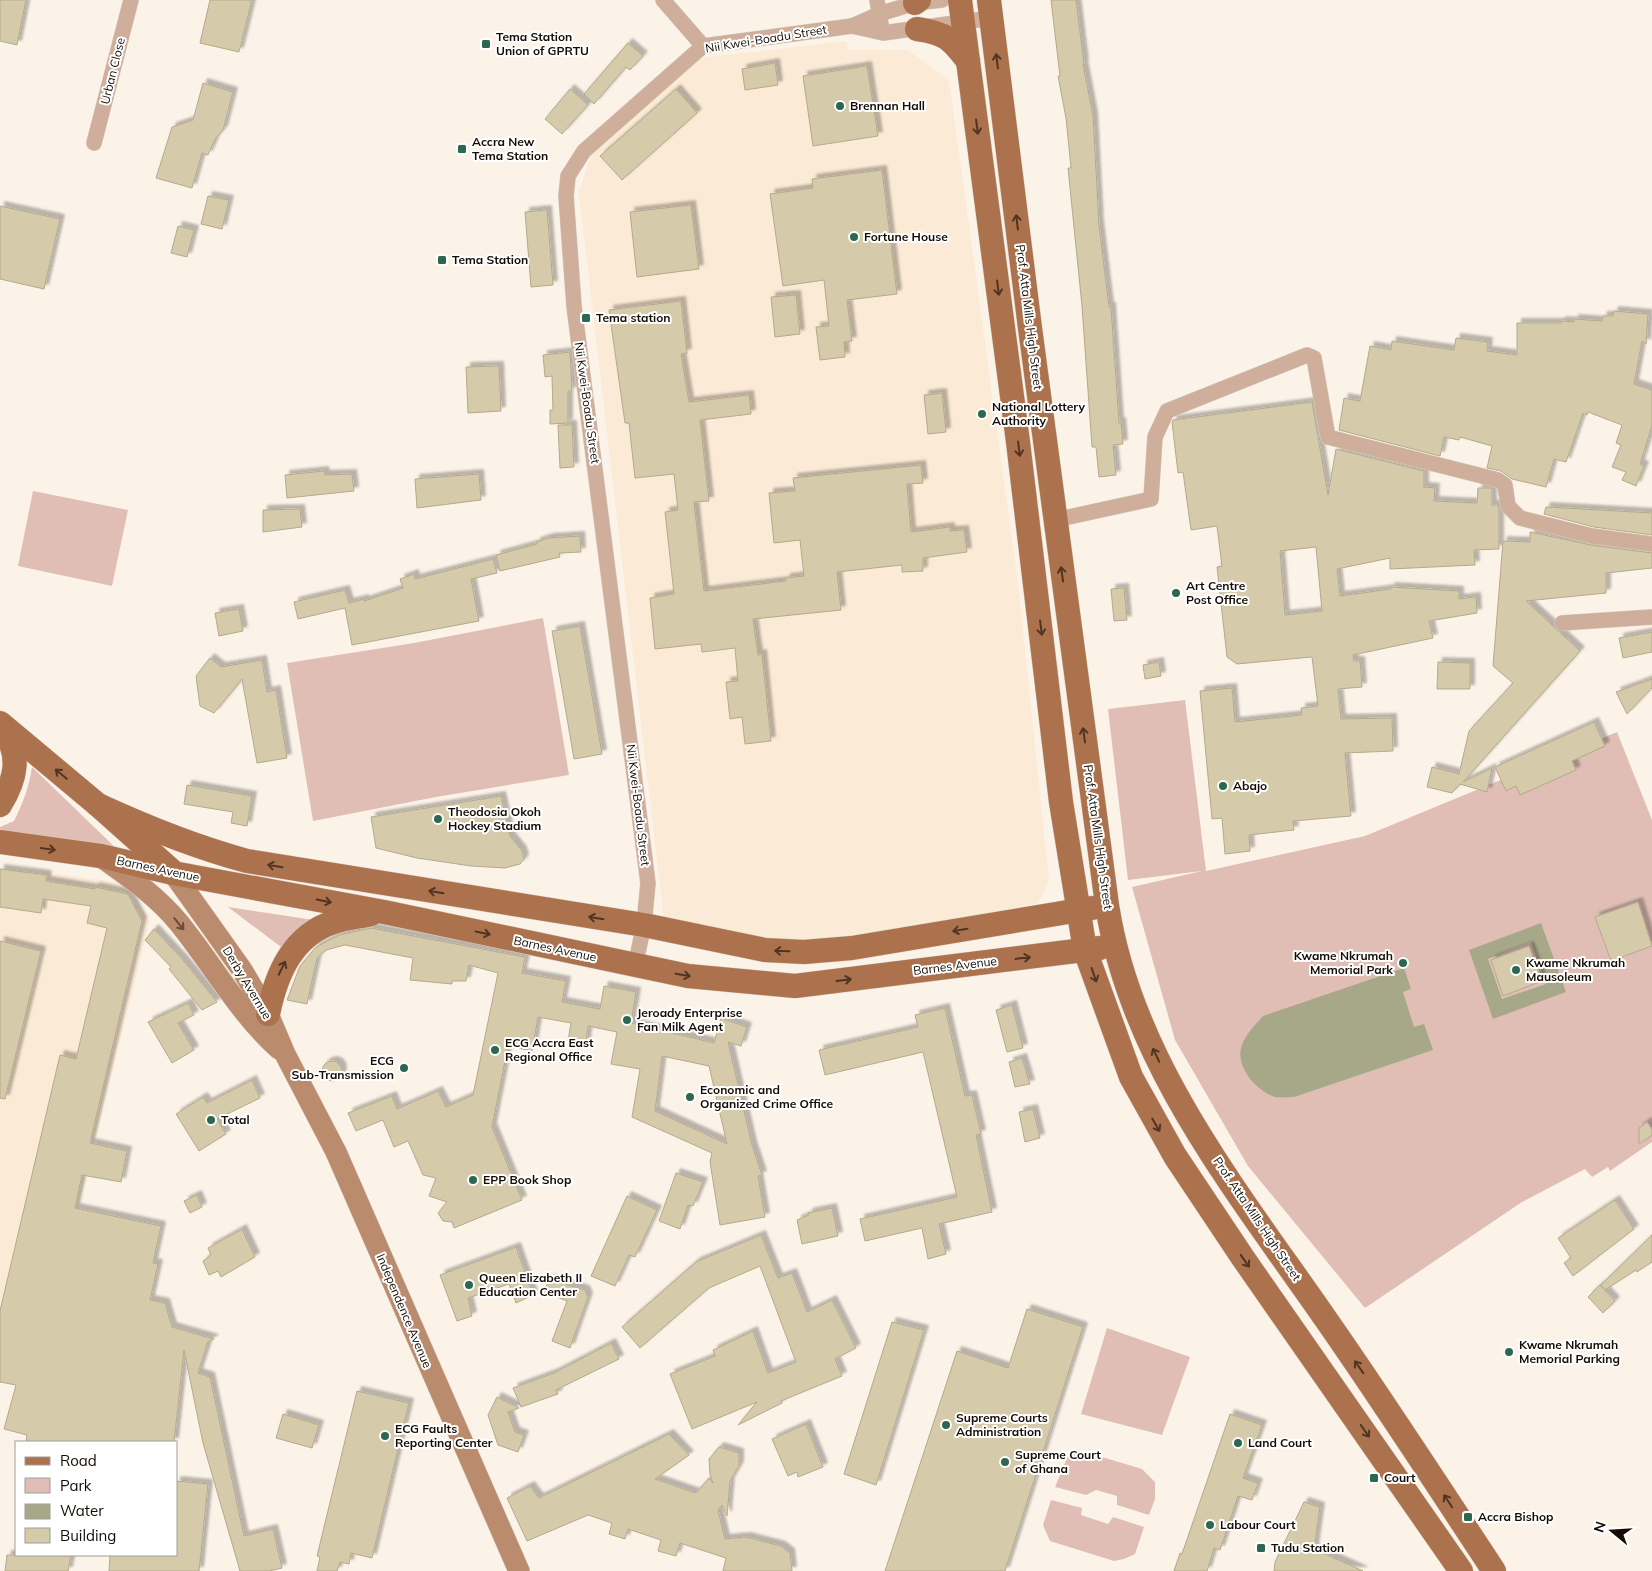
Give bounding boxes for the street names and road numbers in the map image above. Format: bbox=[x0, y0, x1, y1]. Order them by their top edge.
street label: Nii Kwei-Boadu Street bbox=[704, 22, 828, 56]
street label: Urban Close bbox=[97, 36, 128, 106]
street label: Prof. Atta Mills High Street bbox=[1013, 243, 1046, 390]
street label: Nii Kwei-Boadu Street bbox=[572, 341, 603, 465]
street label: Nii Kwei-Boadu Street bbox=[624, 743, 653, 867]
street label: Prof. Atta Mills High Street bbox=[1081, 763, 1116, 910]
street label: Barnes Avenue bbox=[115, 852, 201, 885]
street label: Barnes Avenue bbox=[512, 932, 598, 965]
street label: Derby Avernue bbox=[220, 943, 275, 1022]
street label: Barnes Avenue bbox=[912, 953, 998, 978]
street label: Prof. Atta Mills High Street bbox=[1210, 1154, 1305, 1284]
street label: Independence Avenue bbox=[374, 1251, 435, 1370]

